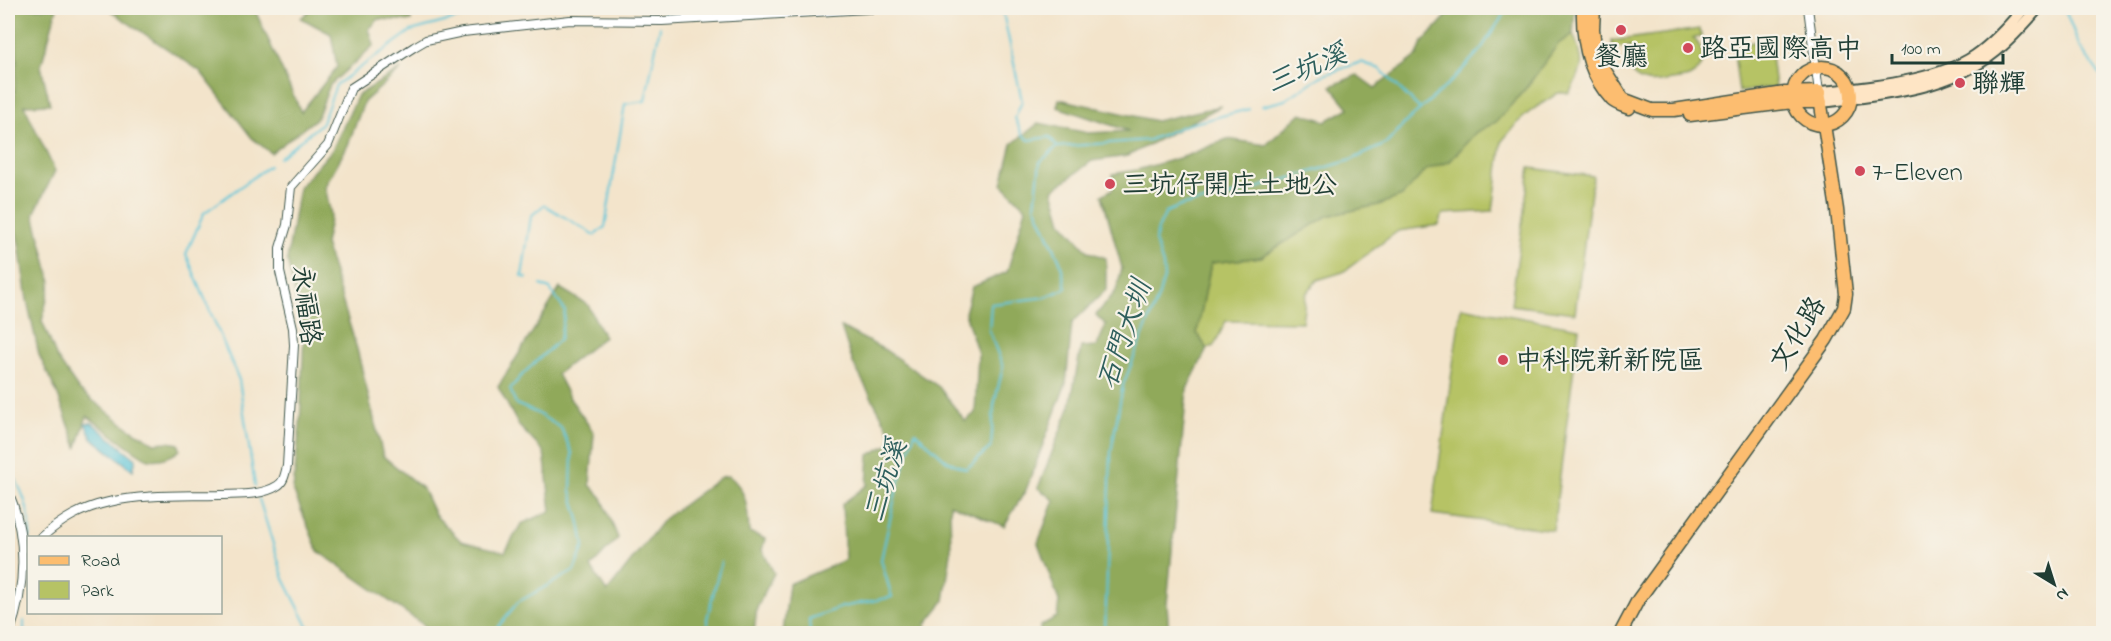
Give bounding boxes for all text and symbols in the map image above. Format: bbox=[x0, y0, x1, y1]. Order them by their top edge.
marker: 餐廳 bbox=[1614, 23, 1628, 37]
scale bar bbox=[1892, 27, 2003, 65]
place label: 路亞國際高中 bbox=[1700, 31, 1862, 70]
water label: 三坑溪 bbox=[1261, 34, 1356, 106]
text: 100 m bbox=[1901, 37, 1941, 63]
place label: 餐廳 bbox=[1594, 39, 1648, 78]
marker: 路亞國際高中 bbox=[1681, 41, 1695, 55]
place label: 聯輝 bbox=[1972, 66, 2026, 105]
marker: 聯輝 bbox=[1953, 76, 1967, 90]
place label: 7-Eleven bbox=[1872, 154, 1963, 193]
marker: 7-Eleven bbox=[1853, 164, 1867, 178]
place label: 三坑仔開庄土地公 bbox=[1122, 167, 1338, 206]
marker: 三坑仔開庄土地公 bbox=[1103, 177, 1117, 191]
street label: 永福路 bbox=[280, 263, 329, 348]
water label: 石門大圳 bbox=[1089, 273, 1165, 395]
street label: 文化路 bbox=[1761, 290, 1837, 379]
place label: 中科院新新院區 bbox=[1515, 343, 1704, 382]
marker: 中科院新新院區 bbox=[1496, 353, 1510, 367]
water label: 三坑溪 bbox=[855, 433, 920, 527]
legend bbox=[27, 536, 222, 614]
text: Road bbox=[81, 549, 120, 575]
north arrow bbox=[2024, 554, 2084, 614]
text: Park bbox=[81, 579, 114, 605]
text: N bbox=[2050, 581, 2074, 607]

